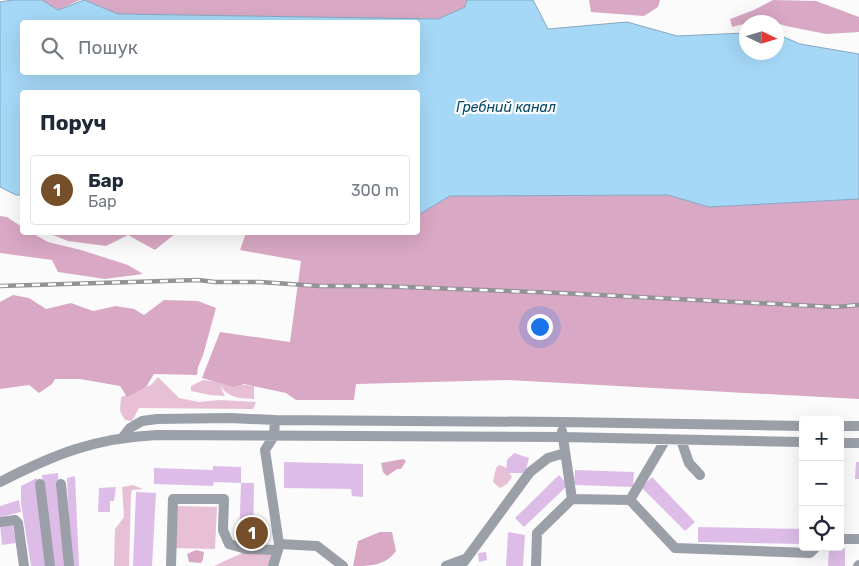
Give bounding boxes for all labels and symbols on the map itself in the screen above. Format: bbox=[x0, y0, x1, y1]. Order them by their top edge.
north arrow bbox=[739, 15, 784, 60]
water label: Гребний канал bbox=[456, 99, 556, 116]
your location bbox=[527, 314, 553, 340]
pin: 1 bbox=[236, 514, 268, 552]

